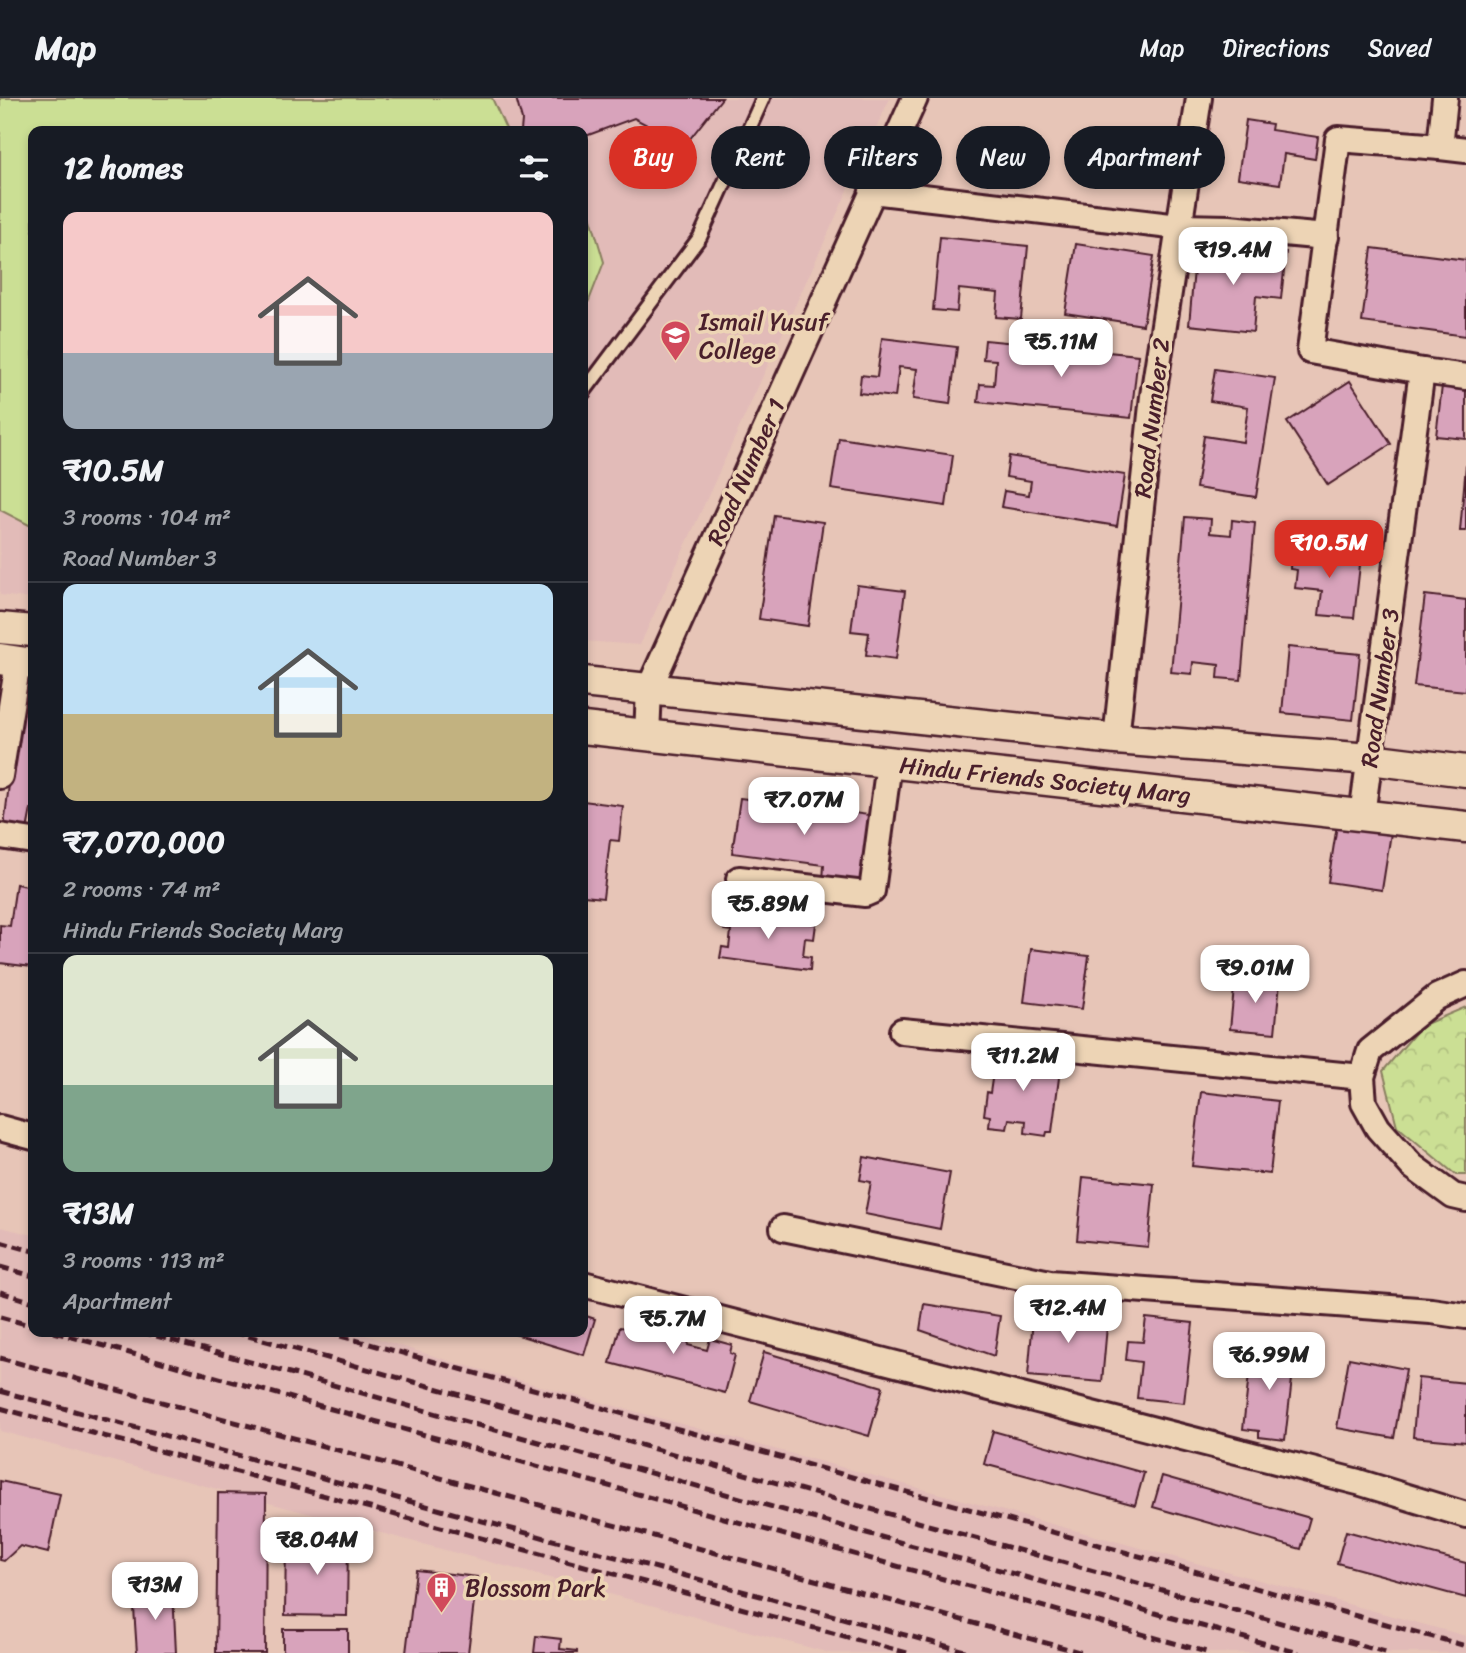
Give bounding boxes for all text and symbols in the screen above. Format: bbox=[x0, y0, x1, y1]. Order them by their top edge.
text: Map bbox=[35, 19, 96, 77]
text: Map bbox=[1140, 27, 1184, 69]
text: Directions bbox=[1222, 27, 1330, 69]
text: Saved bbox=[1368, 27, 1431, 69]
chip: Buy bbox=[609, 126, 697, 189]
chip: Rent bbox=[711, 126, 810, 189]
chip: Filters bbox=[824, 126, 942, 189]
chip: New bbox=[956, 126, 1050, 189]
chip: Apartment bbox=[1064, 126, 1225, 189]
text: 12 homes bbox=[63, 141, 183, 195]
icon: filters bbox=[515, 149, 553, 187]
pin: ₹19.4M bbox=[1176, 228, 1290, 287]
text: ₹19.4M bbox=[1195, 229, 1271, 270]
icon: home bbox=[245, 258, 371, 384]
place label: Ismail Yusuf College bbox=[698, 301, 830, 371]
school or university icon: Ismail Yusuf College bbox=[659, 319, 693, 363]
pin: ₹5.11M bbox=[1004, 320, 1118, 379]
text: ₹5.11M bbox=[1025, 321, 1097, 362]
street label: Road Number 2 bbox=[1121, 335, 1183, 500]
street label: Road Number 1 bbox=[695, 392, 797, 552]
text: ₹10.5M bbox=[63, 443, 164, 497]
text: 3 rooms · 104 m² bbox=[63, 497, 231, 538]
pin: ₹10.5M bbox=[1272, 520, 1386, 580]
text: ₹10.5M bbox=[1290, 522, 1368, 563]
text: Road Number 3 bbox=[63, 538, 217, 579]
street label: Road Number 3 bbox=[1348, 606, 1412, 770]
icon: home bbox=[245, 630, 371, 756]
street label: Hindu Friends Society Marg bbox=[897, 744, 1193, 816]
pin: ₹7.07M bbox=[747, 778, 861, 837]
text: ₹7.07M bbox=[764, 779, 844, 820]
text: ₹7,070,000 bbox=[63, 815, 225, 869]
text: 2 rooms · 74 m² bbox=[63, 869, 220, 910]
pin: ₹5.89M bbox=[711, 882, 825, 941]
text: ₹5.89M bbox=[728, 883, 808, 924]
text: Hindu Friends Society Marg bbox=[63, 910, 343, 951]
pin: ₹9.01M bbox=[1198, 946, 1312, 1005]
text: ₹9.01M bbox=[1216, 947, 1294, 988]
icon: home bbox=[245, 1001, 371, 1127]
pin: ₹11.2M bbox=[966, 1034, 1080, 1093]
text: ₹11.2M bbox=[987, 1035, 1059, 1076]
text: ₹13M bbox=[63, 1186, 134, 1240]
text: 3 rooms · 113 m² bbox=[63, 1240, 225, 1281]
text: Apartment bbox=[63, 1281, 172, 1322]
pin: ₹12.4M bbox=[1011, 1286, 1125, 1345]
text: ₹12.4M bbox=[1030, 1287, 1106, 1328]
pin: ₹5.7M bbox=[624, 1296, 722, 1356]
text: ₹5.7M bbox=[640, 1298, 706, 1339]
pin: ₹6.99M bbox=[1212, 1332, 1326, 1392]
text: ₹6.99M bbox=[1229, 1334, 1309, 1375]
pin: ₹8.04M bbox=[260, 1518, 374, 1577]
text: ₹8.04M bbox=[276, 1519, 358, 1560]
pin: ₹13M bbox=[114, 1562, 196, 1622]
text: ₹13M bbox=[128, 1564, 182, 1605]
place label: Blossom Park bbox=[465, 1567, 606, 1609]
building icon: Blossom Park bbox=[425, 1571, 459, 1615]

